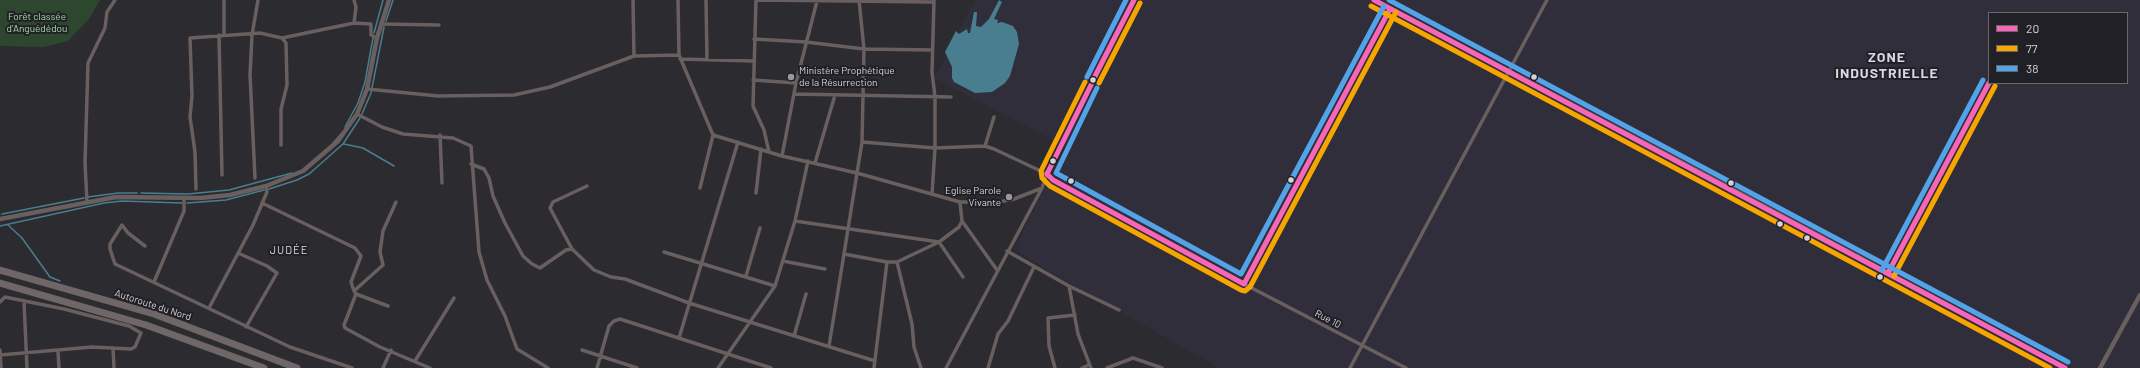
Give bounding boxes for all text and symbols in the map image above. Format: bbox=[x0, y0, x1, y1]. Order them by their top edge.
park label: Forêt classée d’Anguédédou bbox=[7, 11, 67, 34]
legend bbox=[1988, 12, 2128, 84]
text: 20 bbox=[2026, 21, 2039, 35]
text: 77 bbox=[2026, 41, 2037, 55]
district label: ZONE INDUSTRIELLE bbox=[1835, 49, 1939, 82]
text: 38 bbox=[2026, 61, 2038, 75]
place label: Ministère Prophétique de la Résurrection bbox=[799, 65, 895, 88]
marker: Ministère Prophétique de la Résurrection bbox=[786, 72, 796, 82]
unlabelled marker bbox=[1529, 72, 1539, 82]
unlabelled marker bbox=[1088, 75, 1098, 85]
unlabelled marker bbox=[1048, 156, 1058, 166]
unlabelled marker bbox=[1286, 175, 1296, 185]
unlabelled marker bbox=[1066, 176, 1076, 186]
unlabelled marker bbox=[1726, 178, 1736, 188]
place label: Eglise Parole Vivante bbox=[945, 185, 1001, 208]
marker: Eglise Parole Vivante bbox=[1004, 192, 1014, 202]
unlabelled marker bbox=[1775, 219, 1785, 229]
unlabelled marker bbox=[1802, 233, 1812, 243]
district label: JUDÉE bbox=[270, 243, 308, 257]
unlabelled marker bbox=[1875, 272, 1885, 282]
street label: Autoroute du Nord bbox=[113, 287, 193, 323]
street label: Rue 10 bbox=[1313, 307, 1343, 331]

